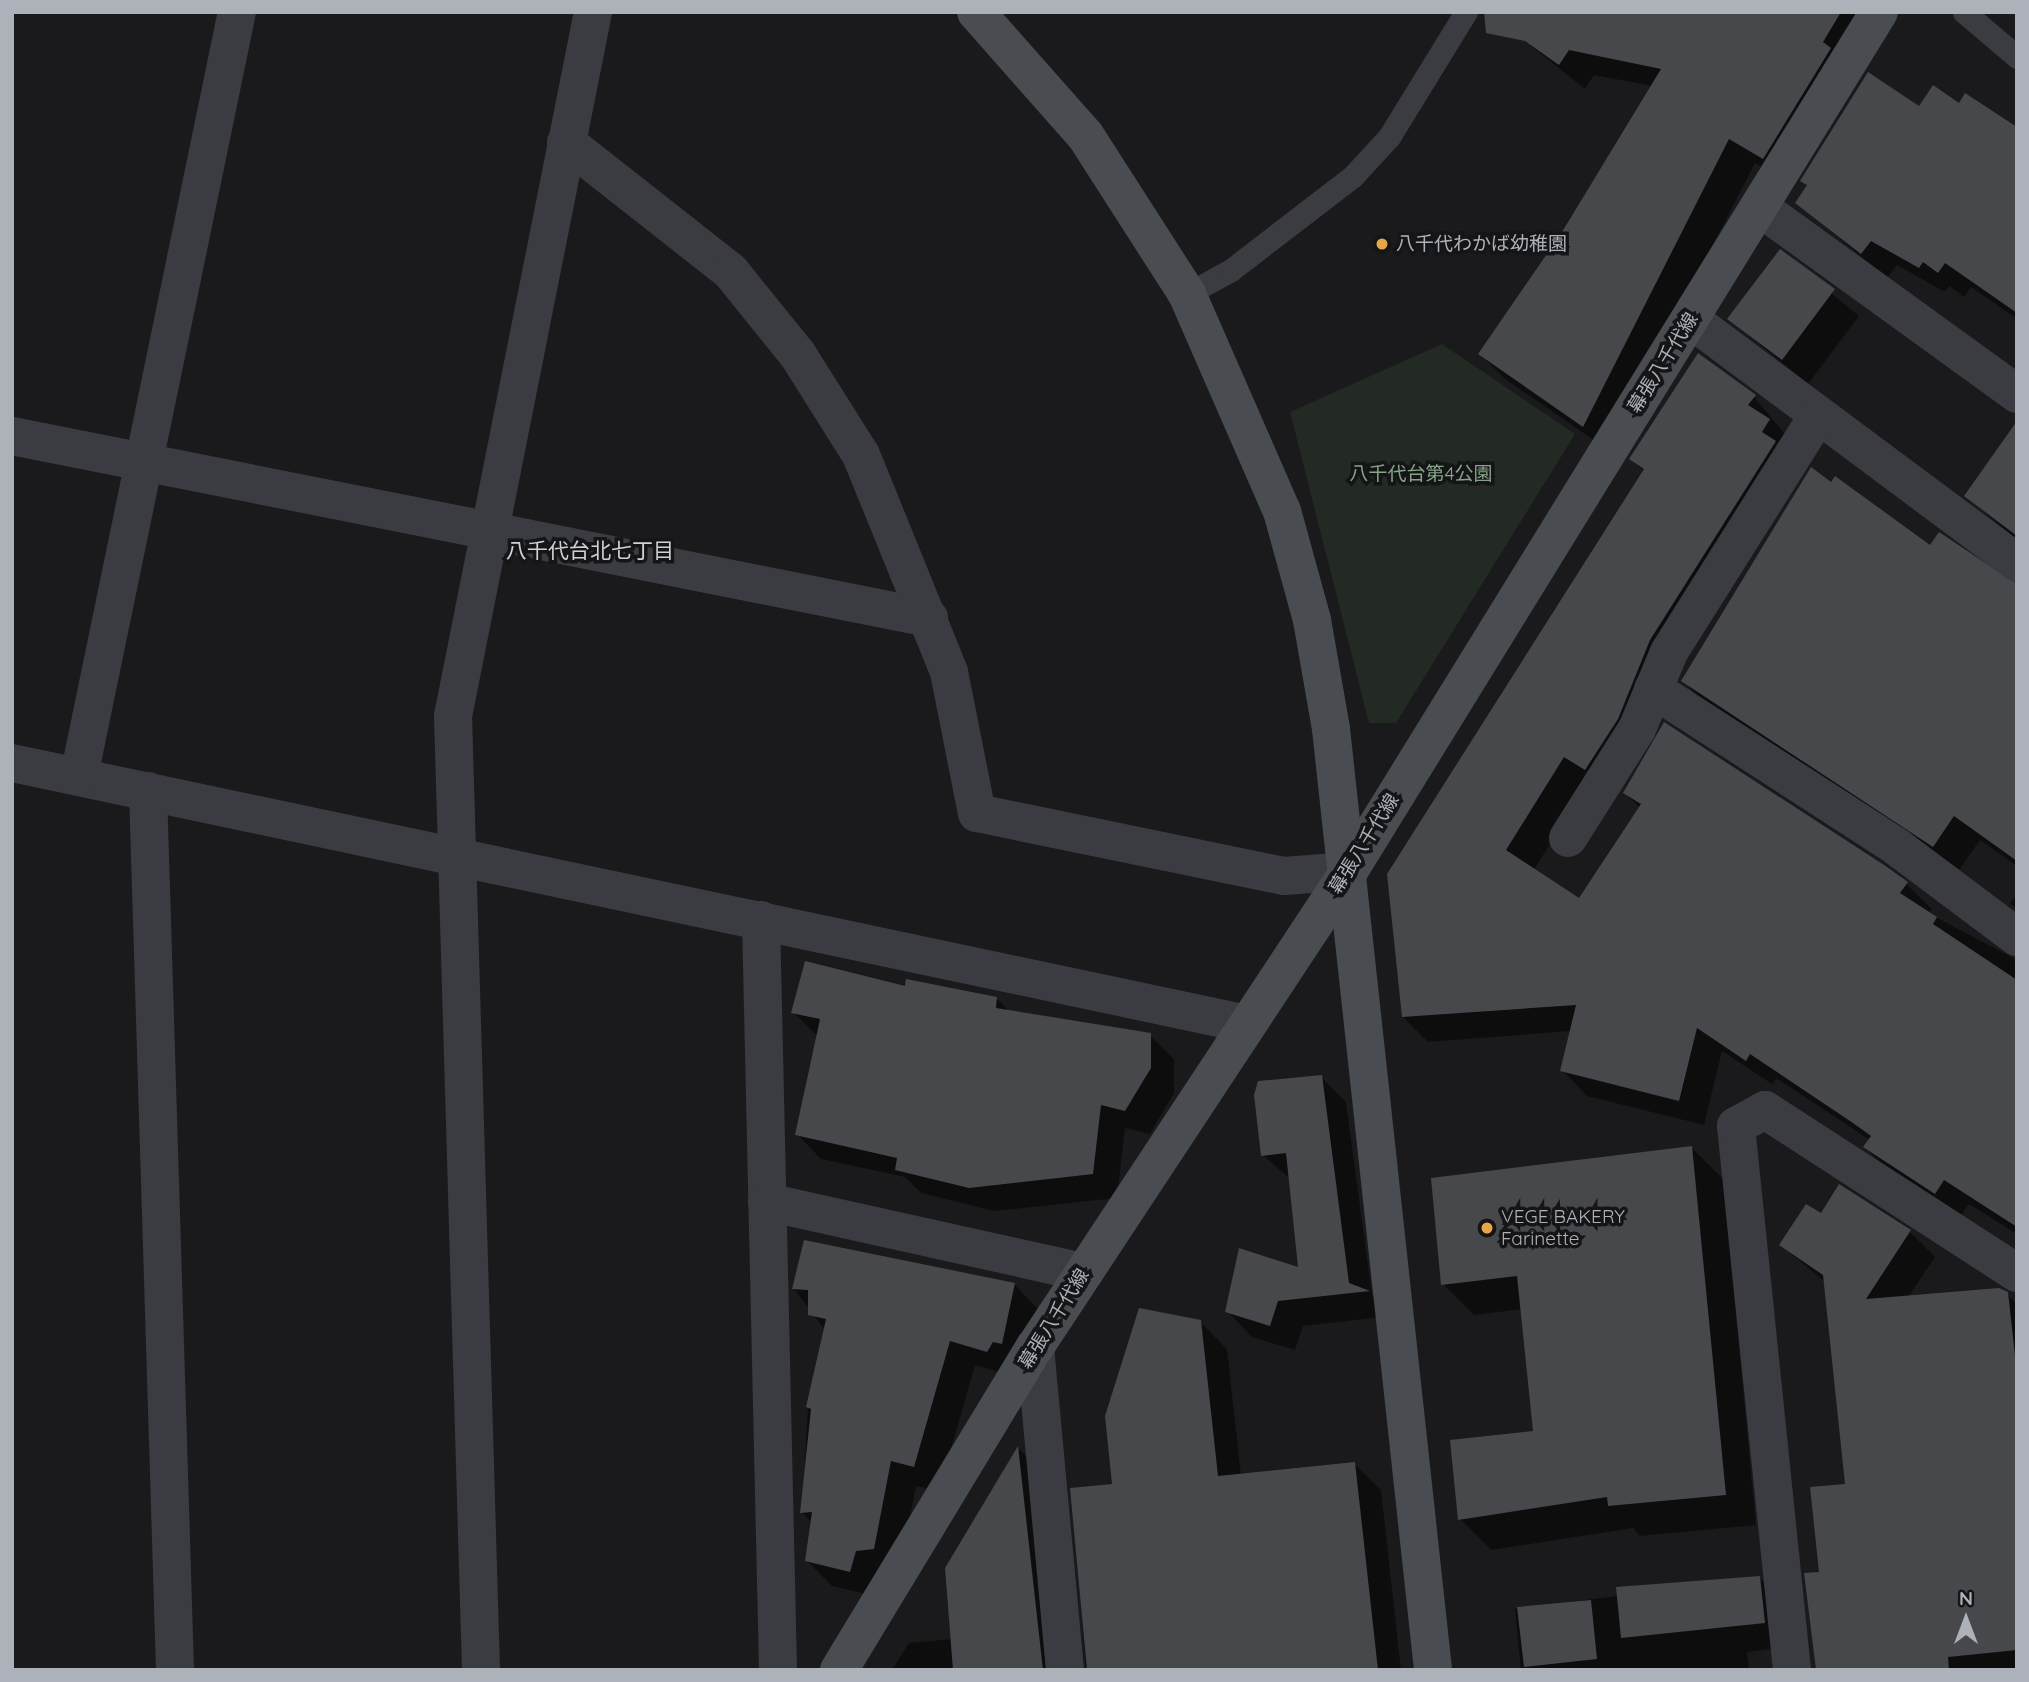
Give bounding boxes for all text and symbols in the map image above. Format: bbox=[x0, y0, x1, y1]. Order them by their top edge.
place label: 八千代わかば幼稚園 bbox=[1396, 233, 1567, 255]
marker: 八千代わかば幼稚園 bbox=[1374, 236, 1390, 252]
street label: 幕張八千代線 bbox=[1623, 309, 1703, 417]
park label: 八千代台第4公園 bbox=[1349, 463, 1493, 485]
district label: 八千代台北七丁目 bbox=[506, 537, 674, 563]
street label: 幕張八千代線 bbox=[1324, 790, 1404, 898]
place label: VEGE BAKERY Farinette bbox=[1501, 1206, 1625, 1250]
marker: VEGE BAKERY Farinette bbox=[1479, 1220, 1495, 1236]
street label: 幕張八千代線 bbox=[1014, 1265, 1094, 1373]
north arrow bbox=[1931, 1584, 2001, 1654]
text: N bbox=[1959, 1586, 1973, 1610]

